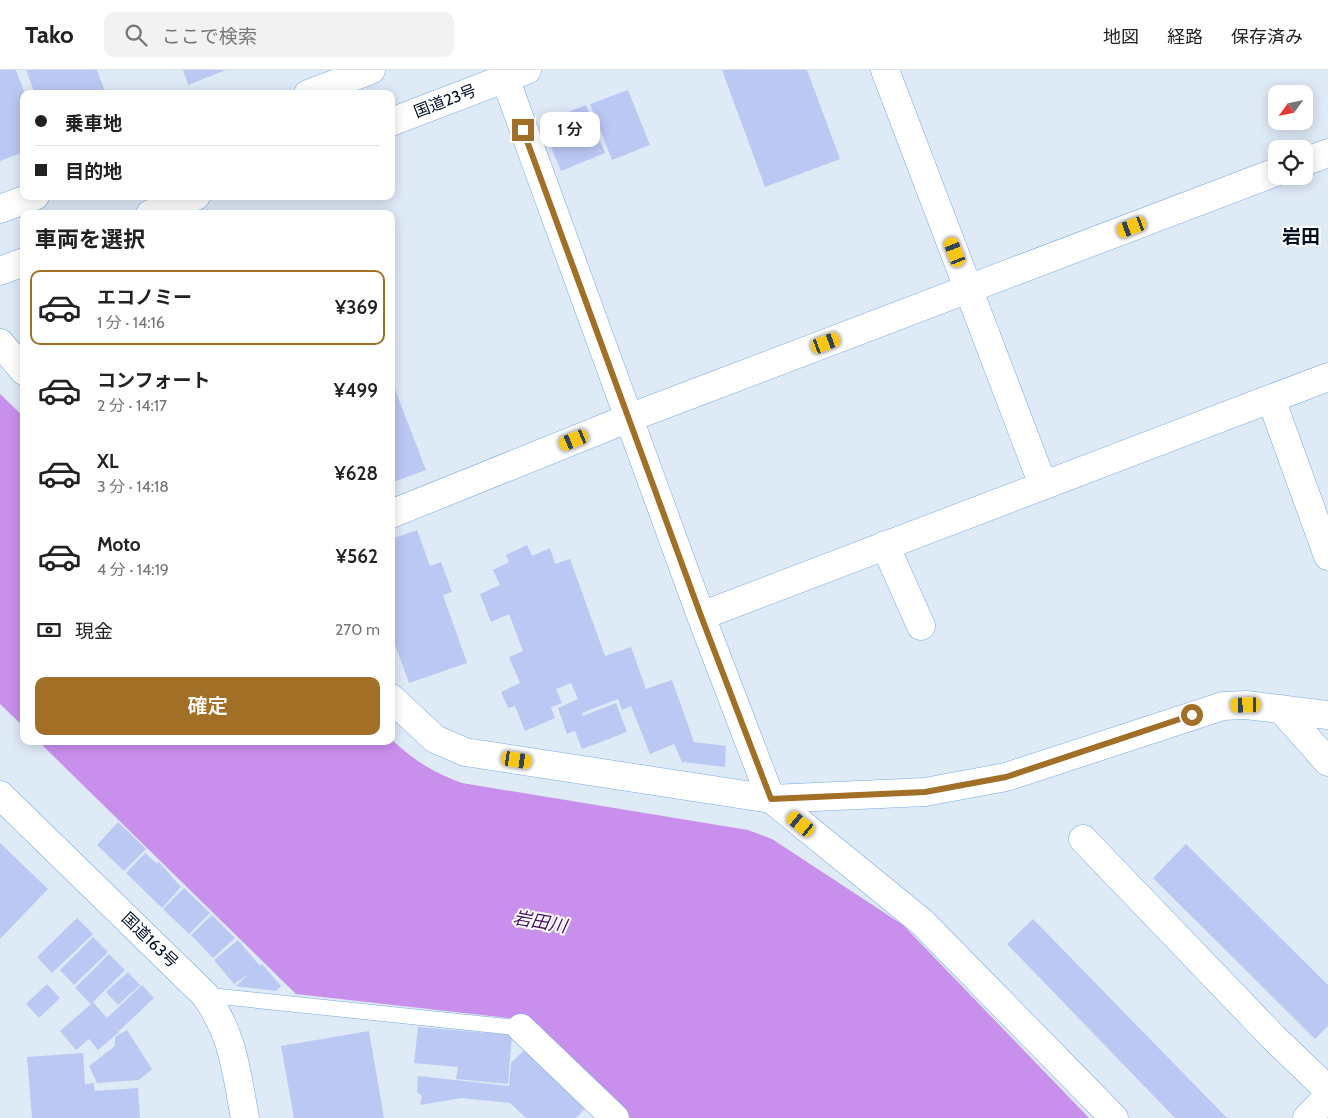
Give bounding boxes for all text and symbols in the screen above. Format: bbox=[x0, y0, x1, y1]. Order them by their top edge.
search box bbox=[104, 12, 454, 57]
text: Tako bbox=[25, 20, 74, 49]
icon: search bbox=[122, 21, 150, 49]
text: ここで検索 bbox=[162, 25, 257, 48]
text: 地図 bbox=[1103, 26, 1139, 48]
text: 経路 bbox=[1167, 26, 1203, 48]
text: 保存済み bbox=[1231, 26, 1303, 48]
street label: 国道23号 bbox=[411, 80, 479, 122]
north arrow bbox=[1268, 85, 1312, 130]
map controls bbox=[1268, 85, 1313, 185]
text: 乗車地 bbox=[65, 112, 122, 135]
callout: 1 分 bbox=[540, 112, 600, 148]
route end bbox=[512, 119, 534, 141]
text: 1 分 bbox=[557, 120, 583, 139]
button: locate bbox=[1268, 140, 1313, 185]
text: 目的地 bbox=[65, 160, 122, 183]
car bbox=[1115, 215, 1148, 239]
district label: 岩田 bbox=[1282, 225, 1320, 248]
text: 車両を選択 bbox=[35, 226, 145, 253]
car bbox=[942, 235, 967, 269]
icon: car bbox=[37, 285, 82, 330]
text: エコノミー bbox=[97, 286, 192, 309]
text: ¥369 bbox=[335, 296, 378, 319]
text: 1 分 · 14:16 bbox=[97, 313, 165, 332]
car bbox=[809, 331, 842, 355]
icon: car bbox=[37, 368, 82, 413]
text: コンフォート bbox=[97, 369, 210, 392]
text: ¥499 bbox=[334, 379, 378, 402]
text: 2 分 · 14:17 bbox=[97, 396, 167, 415]
car bbox=[557, 427, 590, 453]
text: XL bbox=[97, 450, 118, 473]
icon: car bbox=[37, 451, 82, 496]
text: ¥628 bbox=[335, 462, 378, 485]
text: 3 分 · 14:18 bbox=[97, 477, 169, 496]
text: Moto bbox=[97, 533, 141, 556]
icon: car bbox=[37, 534, 82, 579]
text: ¥562 bbox=[336, 545, 378, 568]
text: 4 分 · 14:19 bbox=[97, 560, 169, 579]
icon: cash bbox=[35, 616, 63, 644]
text: 現金 bbox=[75, 620, 113, 643]
text: 270 m bbox=[335, 620, 380, 639]
button: 確定 bbox=[35, 677, 380, 735]
car bbox=[1230, 697, 1261, 713]
route start bbox=[1181, 704, 1203, 726]
car bbox=[501, 750, 532, 770]
car bbox=[784, 809, 817, 839]
water label: 岩田川 bbox=[512, 906, 570, 938]
street label: 国道163号 bbox=[118, 909, 182, 971]

